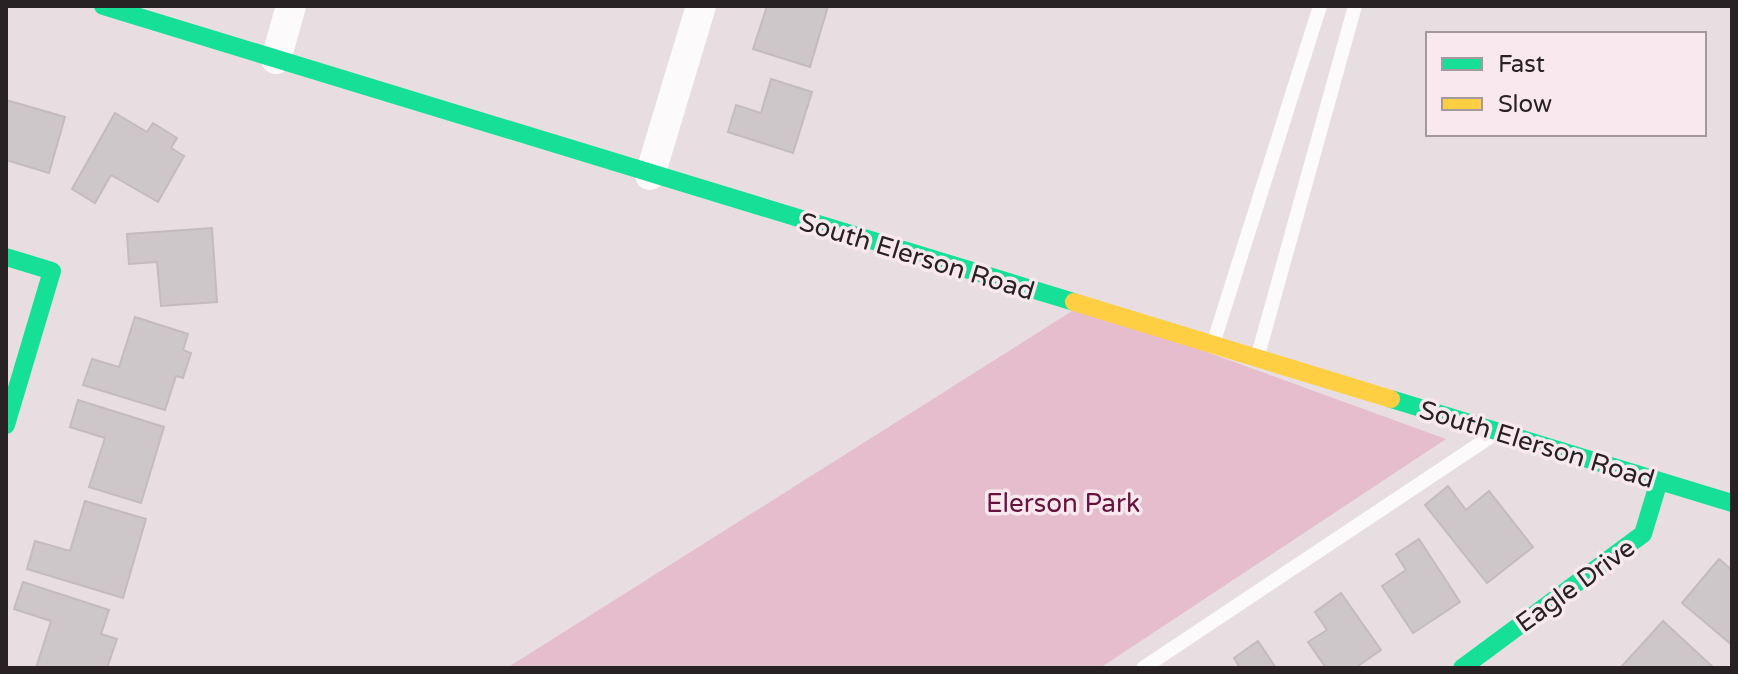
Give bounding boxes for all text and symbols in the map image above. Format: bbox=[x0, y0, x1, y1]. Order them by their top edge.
legend bbox=[1426, 32, 1706, 136]
text: Fast bbox=[1498, 50, 1545, 79]
text: Slow bbox=[1498, 90, 1552, 119]
street label: South Elerson Road bbox=[796, 206, 1038, 307]
street label: South Elerson Road bbox=[1416, 394, 1658, 495]
park label: Elerson Park bbox=[986, 488, 1140, 519]
street label: Eagle Drive bbox=[1510, 532, 1641, 639]

